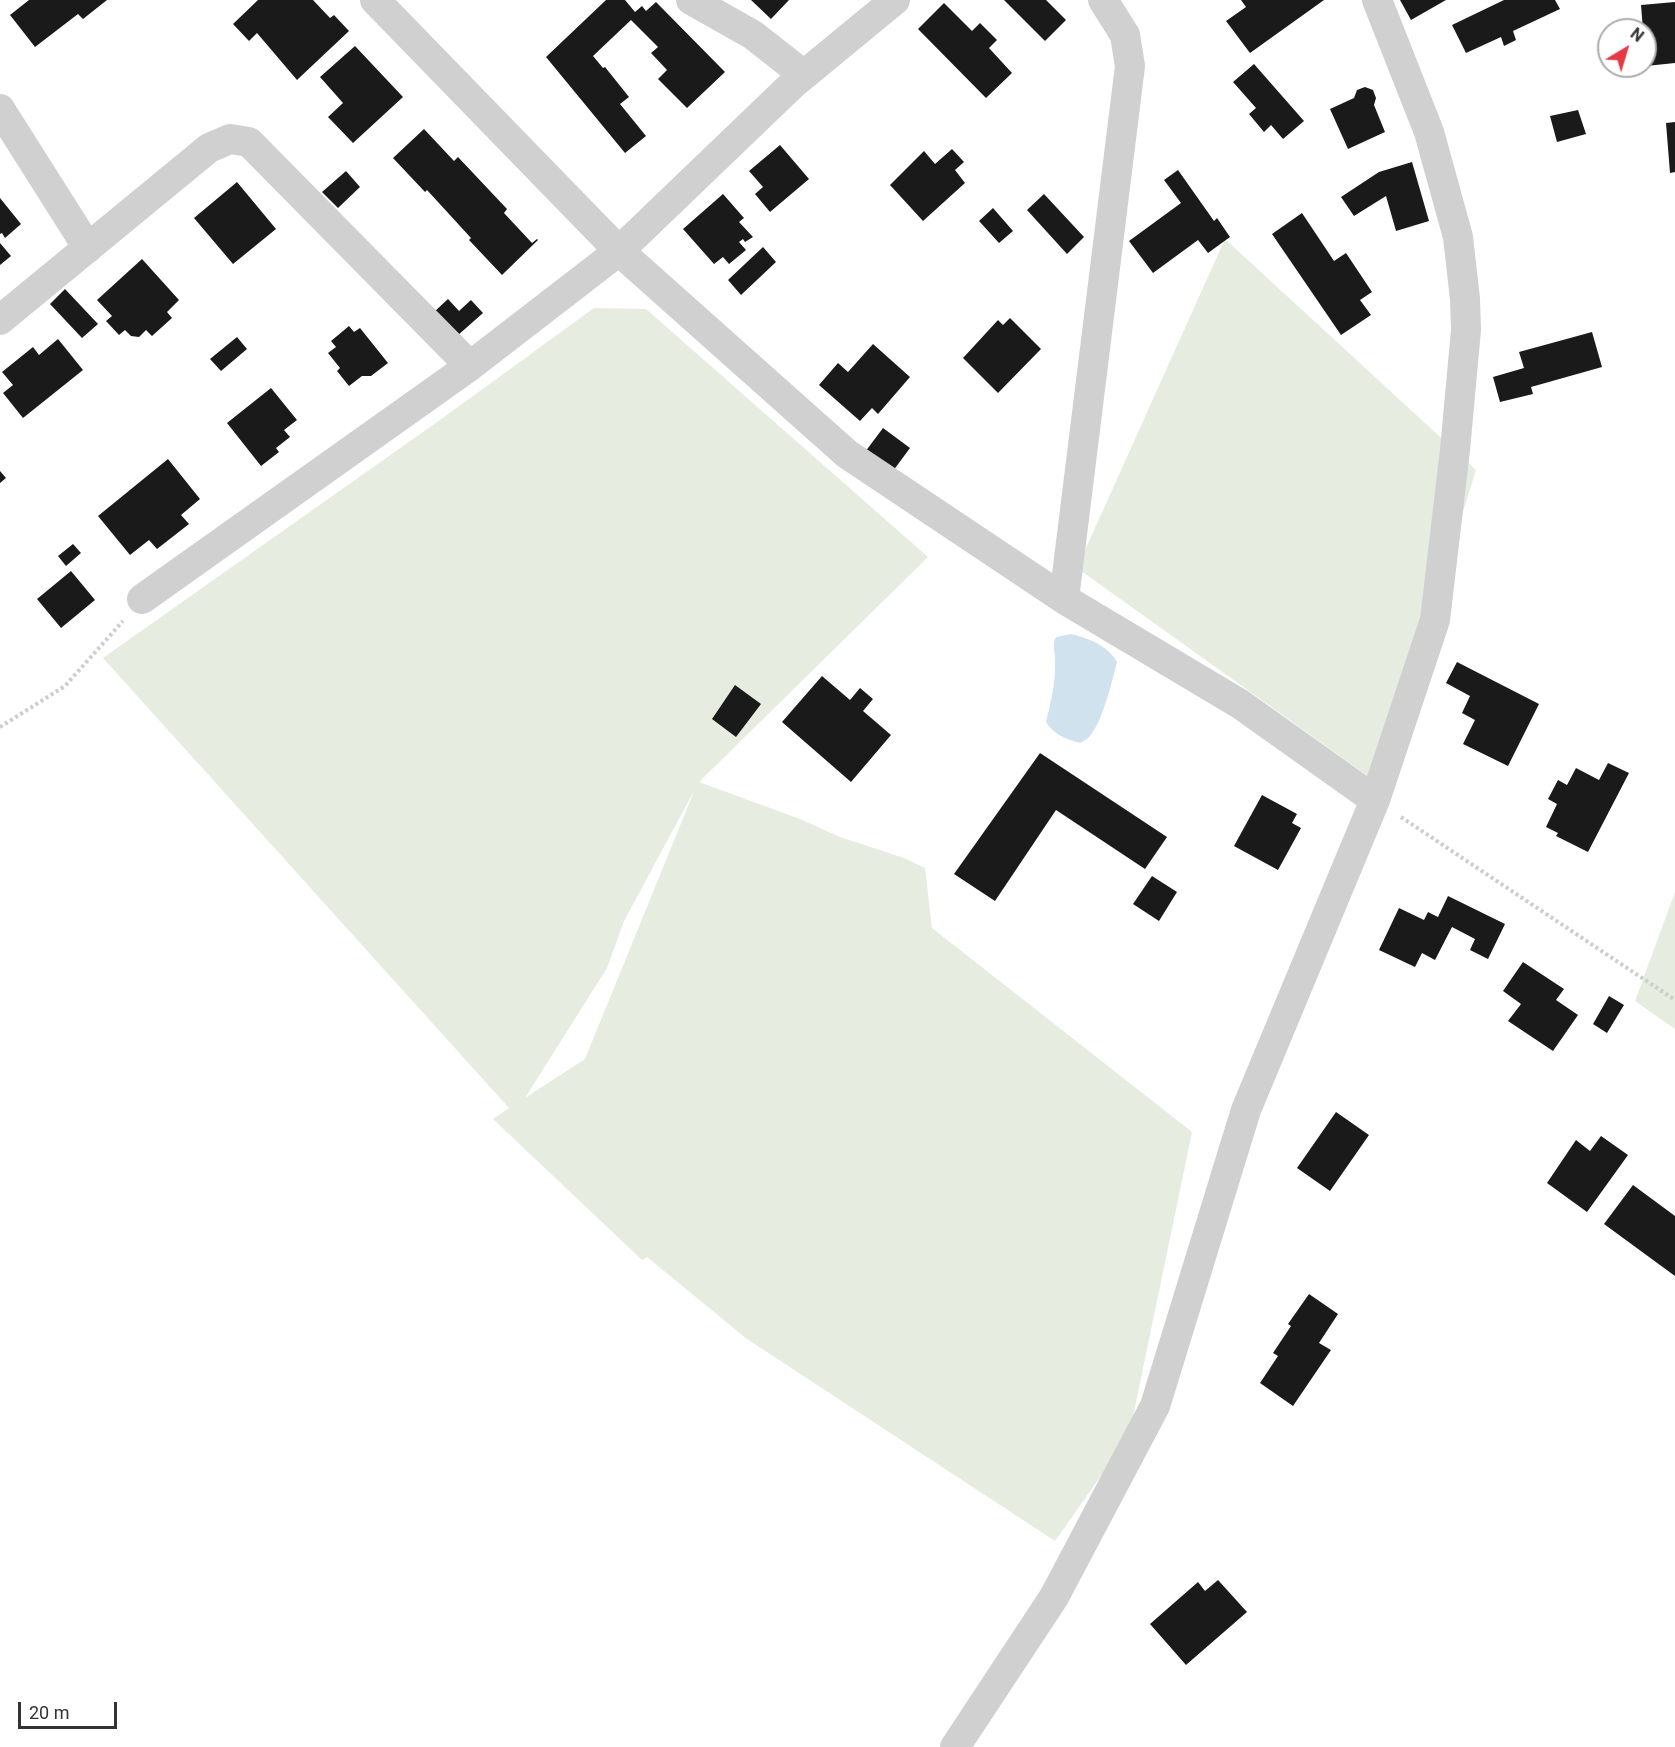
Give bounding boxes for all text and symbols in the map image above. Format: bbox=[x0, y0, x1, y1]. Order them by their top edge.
north arrow bbox=[1597, 18, 1657, 78]
text: N bbox=[1627, 24, 1647, 46]
scale bar bbox=[21, 1690, 120, 1728]
text: 20 m bbox=[29, 1702, 69, 1723]

